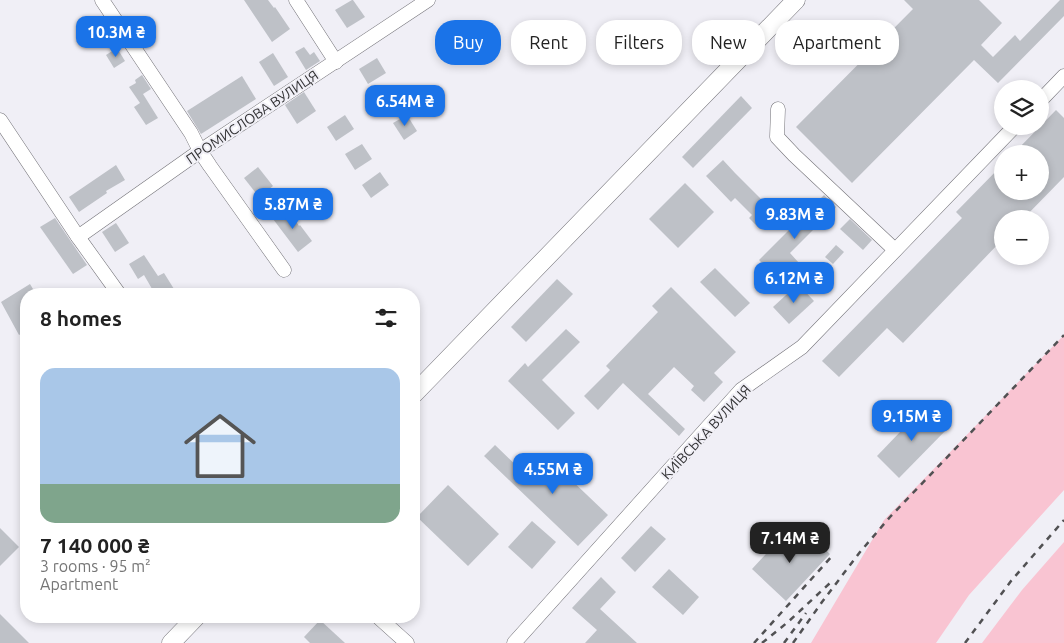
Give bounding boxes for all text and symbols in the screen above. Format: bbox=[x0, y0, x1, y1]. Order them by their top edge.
pin: 10.3M ₴ bbox=[70, 15, 162, 58]
chip: Buy bbox=[435, 20, 501, 65]
chip: Rent bbox=[511, 20, 586, 65]
chip: Filters bbox=[596, 20, 682, 65]
chip: New bbox=[692, 20, 765, 65]
chip: Apartment bbox=[775, 20, 899, 65]
text: 10.3M ₴ bbox=[87, 23, 145, 41]
street label: ПРОМИСЛОВА ВУЛИЦЯ bbox=[183, 67, 321, 167]
map controls bbox=[994, 80, 1049, 265]
button: layers bbox=[994, 80, 1049, 135]
pin: 6.54M ₴ bbox=[359, 84, 451, 127]
text: 6.54M ₴ bbox=[376, 92, 434, 110]
button: + bbox=[994, 145, 1049, 200]
pin: 5.87M ₴ bbox=[247, 188, 339, 230]
text: 5.87M ₴ bbox=[264, 195, 322, 213]
pin: 9.83M ₴ bbox=[749, 198, 841, 240]
text: 9.83M ₴ bbox=[766, 205, 824, 223]
button: − bbox=[994, 210, 1049, 265]
pin: 6.12M ₴ bbox=[748, 262, 840, 304]
text: 6.12M ₴ bbox=[765, 269, 823, 287]
icon: filters bbox=[372, 304, 400, 332]
text: 8 homes bbox=[40, 306, 122, 330]
street label: КИЇВСЬКА ВУЛИЦЯ bbox=[658, 381, 754, 483]
pin: 9.15M ₴ bbox=[866, 400, 958, 442]
icon: home bbox=[175, 401, 265, 491]
text: 9.15M ₴ bbox=[883, 407, 941, 425]
pin: 4.55M ₴ bbox=[507, 452, 599, 495]
text: 4.55M ₴ bbox=[524, 460, 582, 478]
pin: 7.14M ₴ bbox=[744, 522, 836, 564]
text: 7.14M ₴ bbox=[761, 529, 819, 547]
text: 7 140 000 ₴ bbox=[40, 533, 150, 557]
text: 3 rooms · 95 m² bbox=[40, 557, 151, 575]
text: Apartment bbox=[40, 575, 118, 593]

